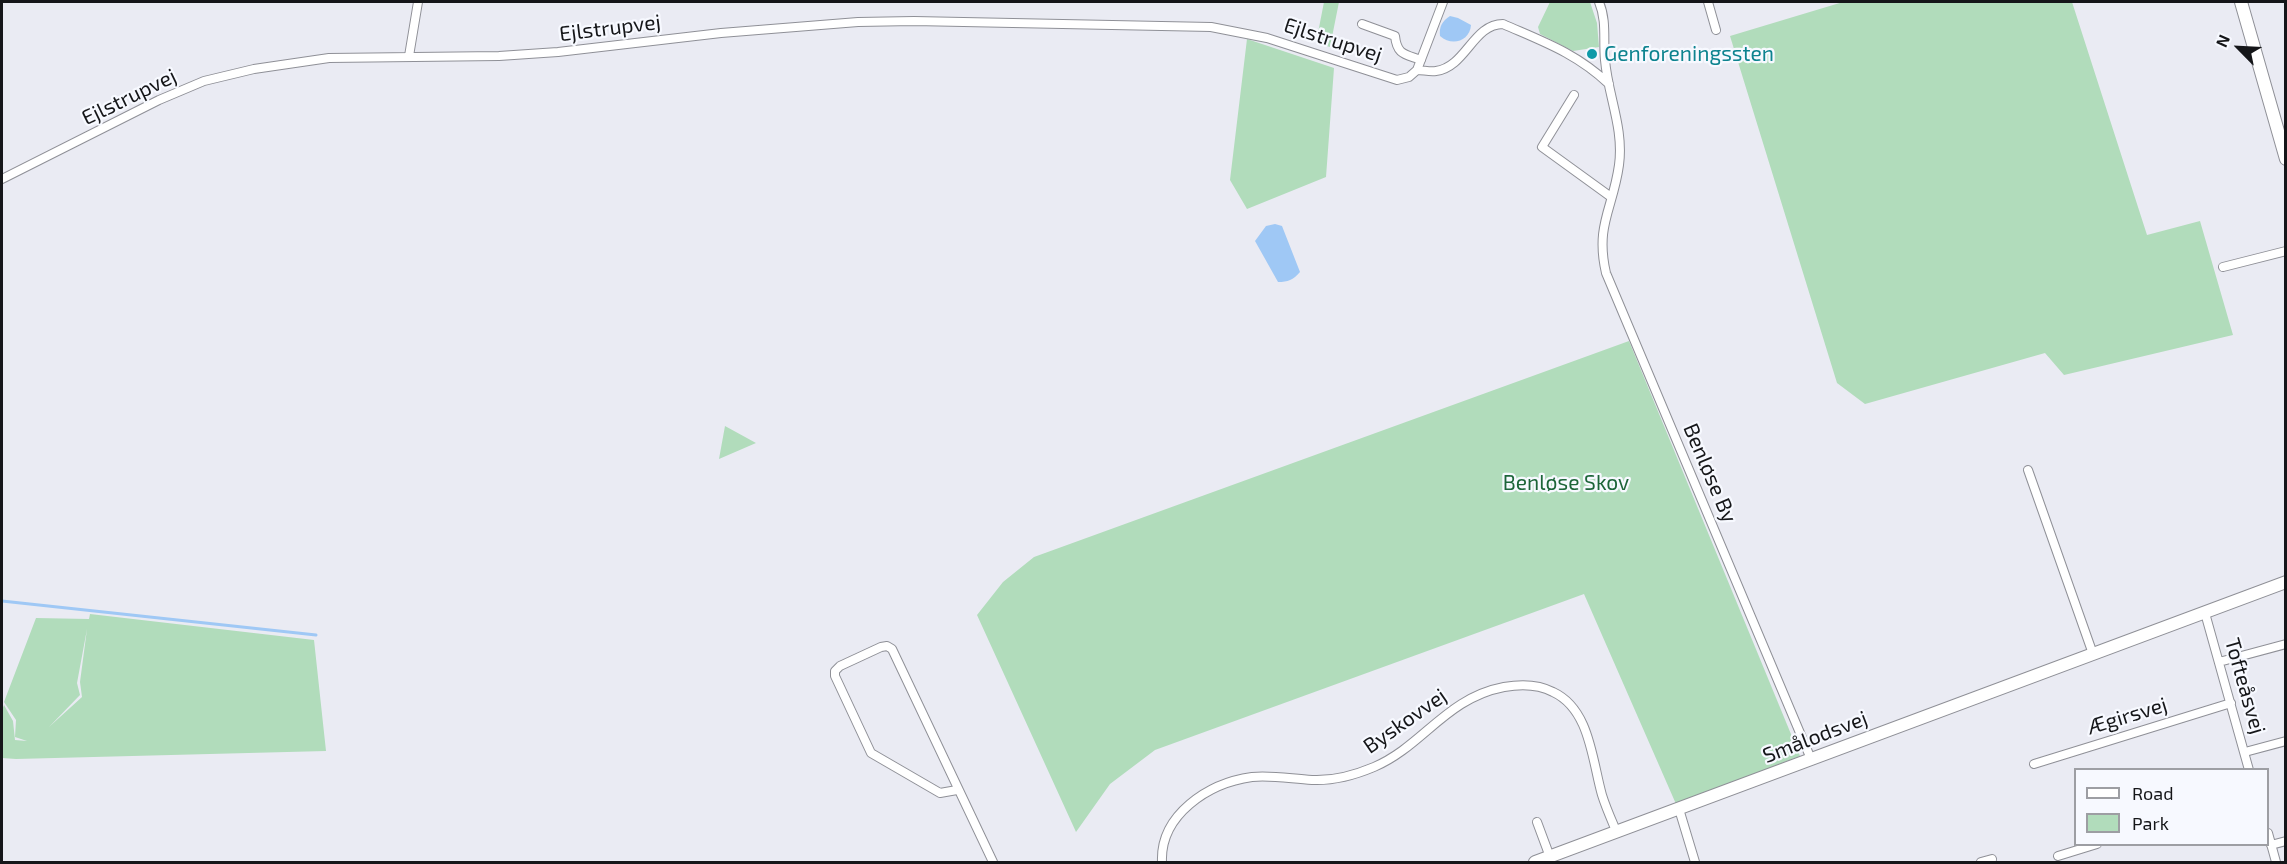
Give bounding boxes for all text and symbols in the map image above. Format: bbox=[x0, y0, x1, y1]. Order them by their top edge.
street label: Ejlstrupvej bbox=[558, 9, 662, 47]
street label: Ejlstrupvej bbox=[1281, 12, 1385, 68]
north arrow bbox=[2209, 18, 2269, 78]
text: N bbox=[2211, 31, 2233, 50]
place label: Genforeningssten bbox=[1604, 41, 1774, 67]
marker: Genforeningssten bbox=[1585, 47, 1599, 61]
street label: Ejlstrupvej bbox=[78, 63, 180, 131]
street label: Benløse By bbox=[1678, 420, 1742, 526]
park label: Benløse Skov bbox=[1503, 470, 1629, 496]
street label: Tofteåsvej bbox=[2219, 635, 2271, 737]
street label: Byskovvej bbox=[1359, 683, 1451, 759]
street label: Ægirsvej bbox=[2084, 692, 2170, 740]
street label: Smålodsvej bbox=[1759, 706, 1871, 768]
legend bbox=[2074, 768, 2269, 846]
text: Road bbox=[2132, 782, 2173, 804]
text: Park bbox=[2132, 812, 2169, 834]

